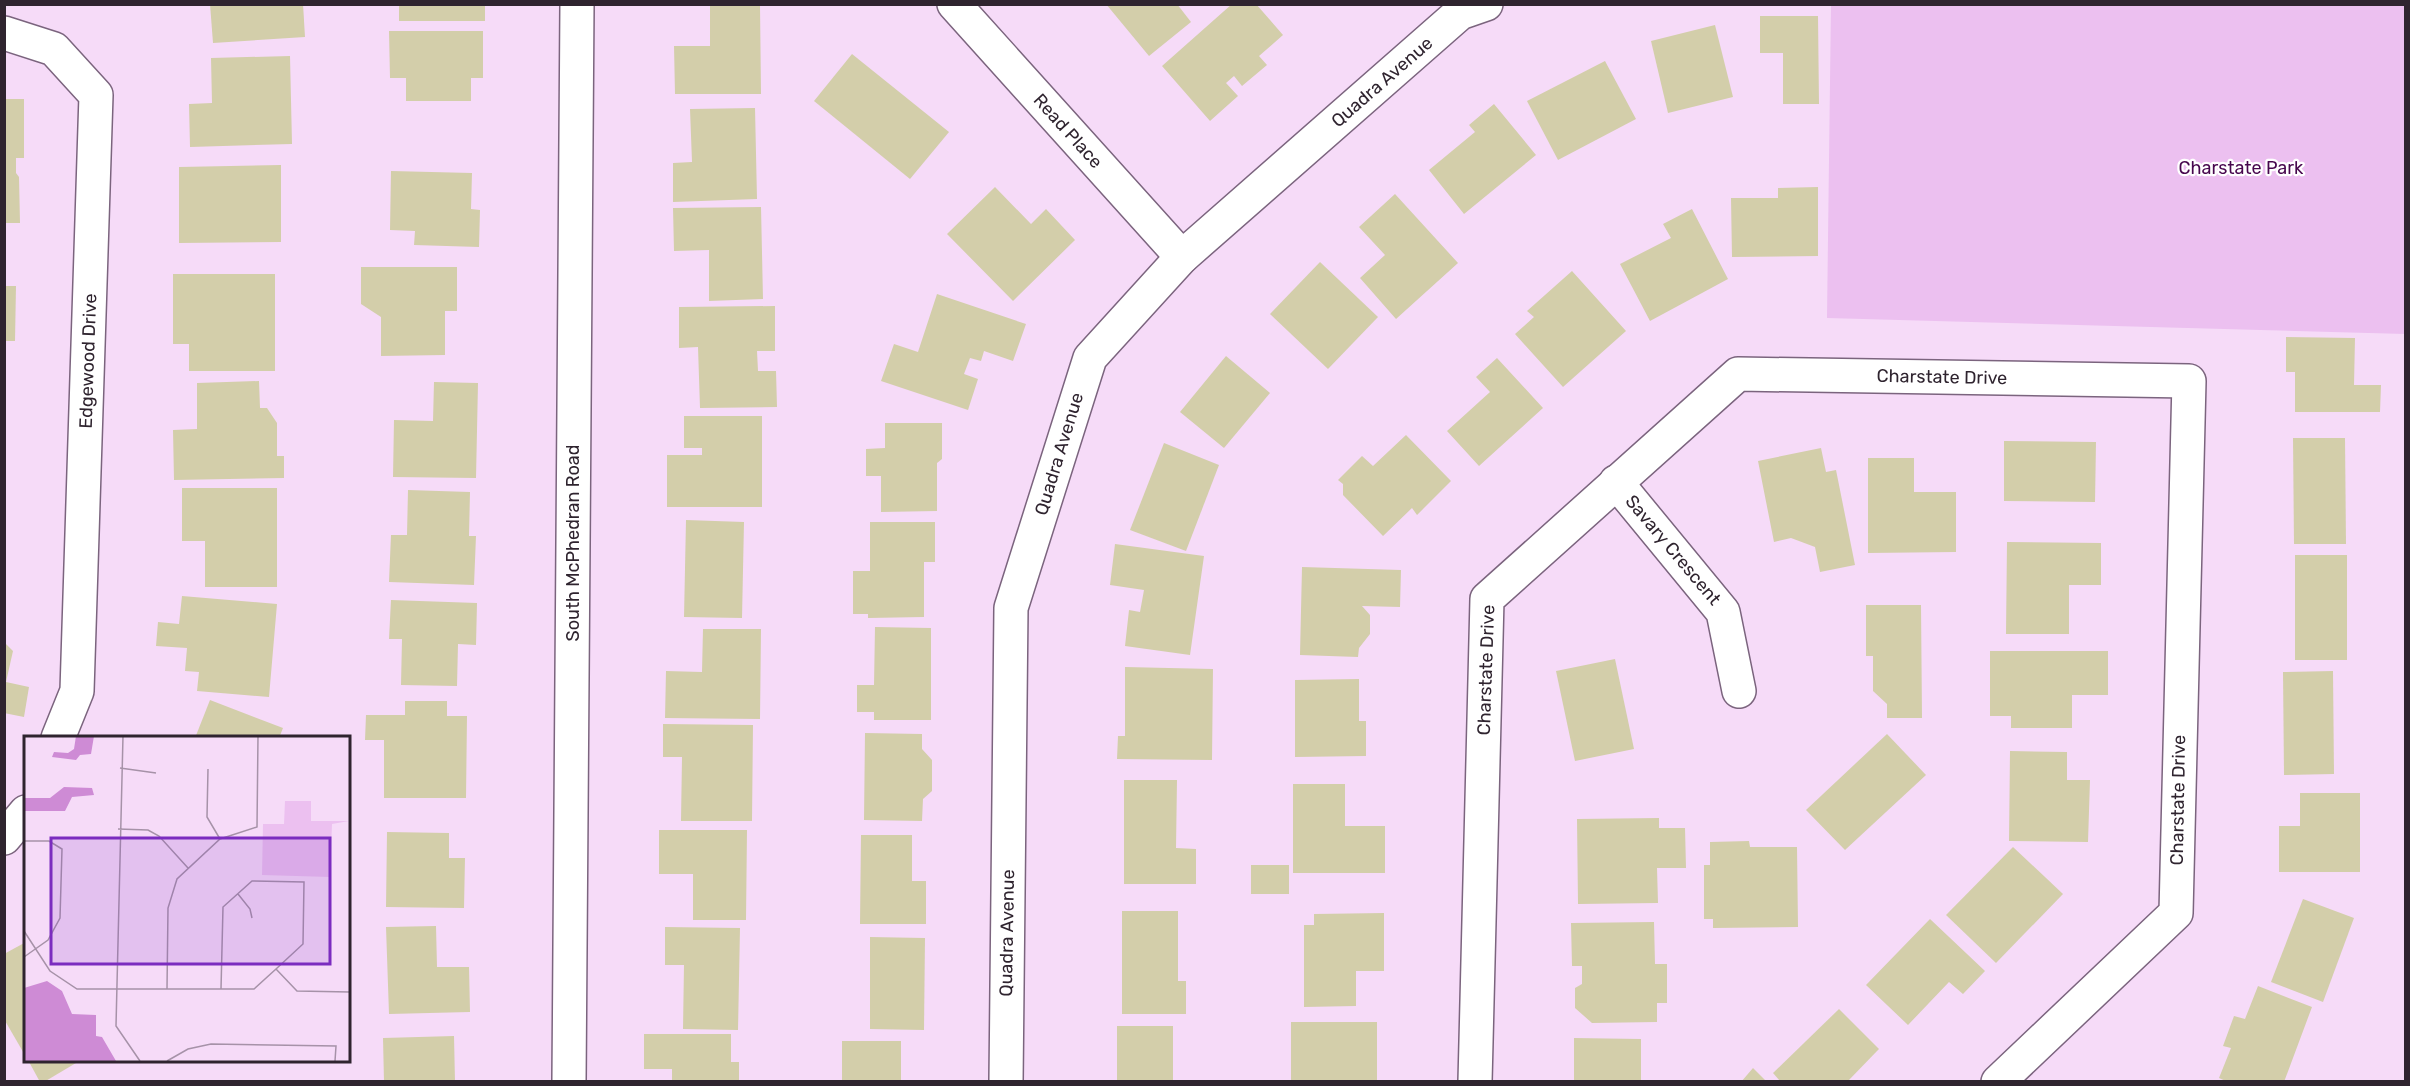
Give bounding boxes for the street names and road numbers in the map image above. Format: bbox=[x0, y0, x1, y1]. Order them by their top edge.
street label: Quadra Avenue bbox=[1327, 32, 1437, 132]
street label: Read Place bbox=[1029, 89, 1107, 173]
street label: Edgewood Drive bbox=[75, 293, 101, 429]
street label: Charstate Drive bbox=[1877, 365, 2007, 389]
street label: Quadra Avenue bbox=[1030, 390, 1088, 518]
street label: South McPhedran Road bbox=[562, 445, 584, 641]
street label: Savary Crescent bbox=[1621, 490, 1725, 610]
street label: Charstate Drive bbox=[1473, 604, 1499, 736]
street label: Charstate Drive bbox=[2166, 735, 2190, 865]
street label: Quadra Avenue bbox=[995, 869, 1019, 997]

